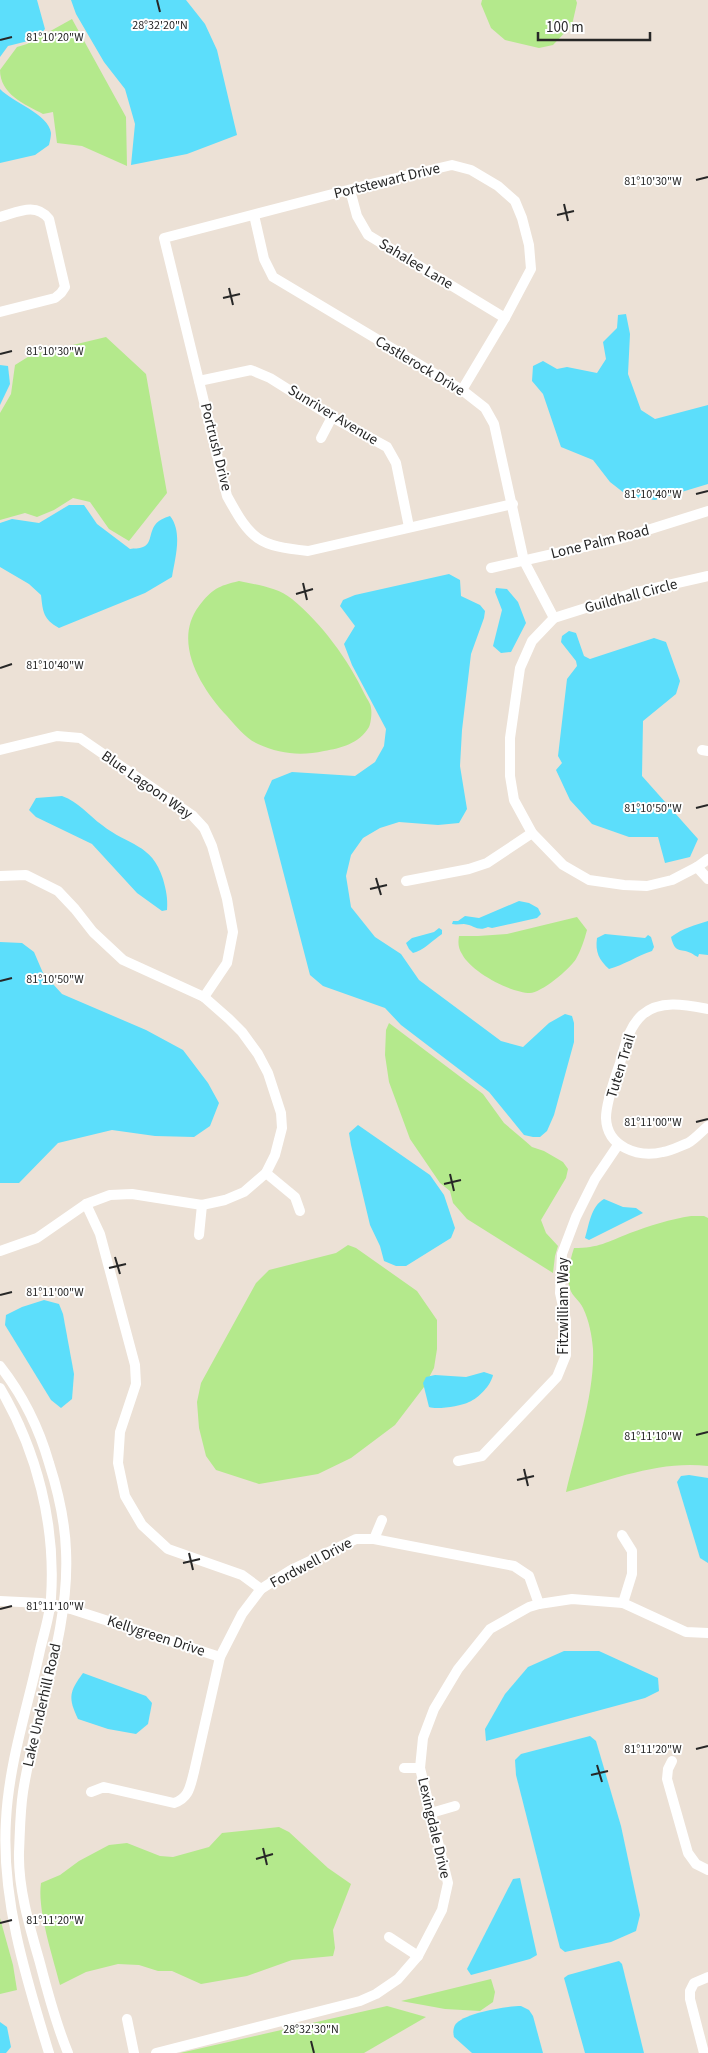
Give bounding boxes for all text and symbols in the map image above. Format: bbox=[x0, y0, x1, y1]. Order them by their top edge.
scale bar bbox=[538, 10, 650, 42]
text: 28°32'20"N bbox=[132, 17, 188, 34]
text: 100 m bbox=[546, 17, 584, 38]
text: 81°10'20"W bbox=[26, 29, 84, 46]
street label: Portstewart Drive bbox=[332, 158, 442, 204]
text: 81°10'30"W bbox=[624, 173, 682, 190]
street label: Sahalee Lane bbox=[375, 233, 457, 295]
street label: Castlerock Drive bbox=[371, 331, 469, 401]
text: 81°10'30"W bbox=[26, 343, 84, 360]
street label: Sunriver Avenue bbox=[284, 380, 382, 450]
street label: Portrush Drive bbox=[195, 401, 237, 493]
text: 81°10'40"W bbox=[624, 486, 682, 503]
street label: Lone Palm Road bbox=[549, 520, 651, 564]
street label: Guildhall Circle bbox=[582, 574, 680, 618]
text: 81°10'40"W bbox=[26, 657, 84, 674]
street label: Blue Lagoon Way bbox=[97, 746, 197, 824]
text: 81°10'50"W bbox=[624, 800, 682, 817]
text: 81°10'50"W bbox=[26, 971, 84, 988]
street label: Tuten Trail bbox=[601, 1031, 641, 1101]
text: 81°11'00"W bbox=[624, 1114, 682, 1131]
street label: Fitzwilliam Way bbox=[553, 1257, 574, 1355]
text: 81°11'00"W bbox=[26, 1284, 84, 1301]
text: 81°11'10"W bbox=[624, 1428, 682, 1445]
street label: Fordwell Drive bbox=[266, 1533, 356, 1593]
text: 81°11'10"W bbox=[26, 1598, 84, 1615]
street label: Kellygreen Drive bbox=[104, 1610, 208, 1662]
street label: Lake Underhill Road bbox=[18, 1641, 66, 1769]
text: 81°11'20"W bbox=[624, 1741, 682, 1758]
street label: Lexingdale Drive bbox=[412, 1775, 456, 1881]
text: 81°11'20"W bbox=[26, 1912, 84, 1929]
text: 28°32'30"N bbox=[283, 2021, 339, 2038]

